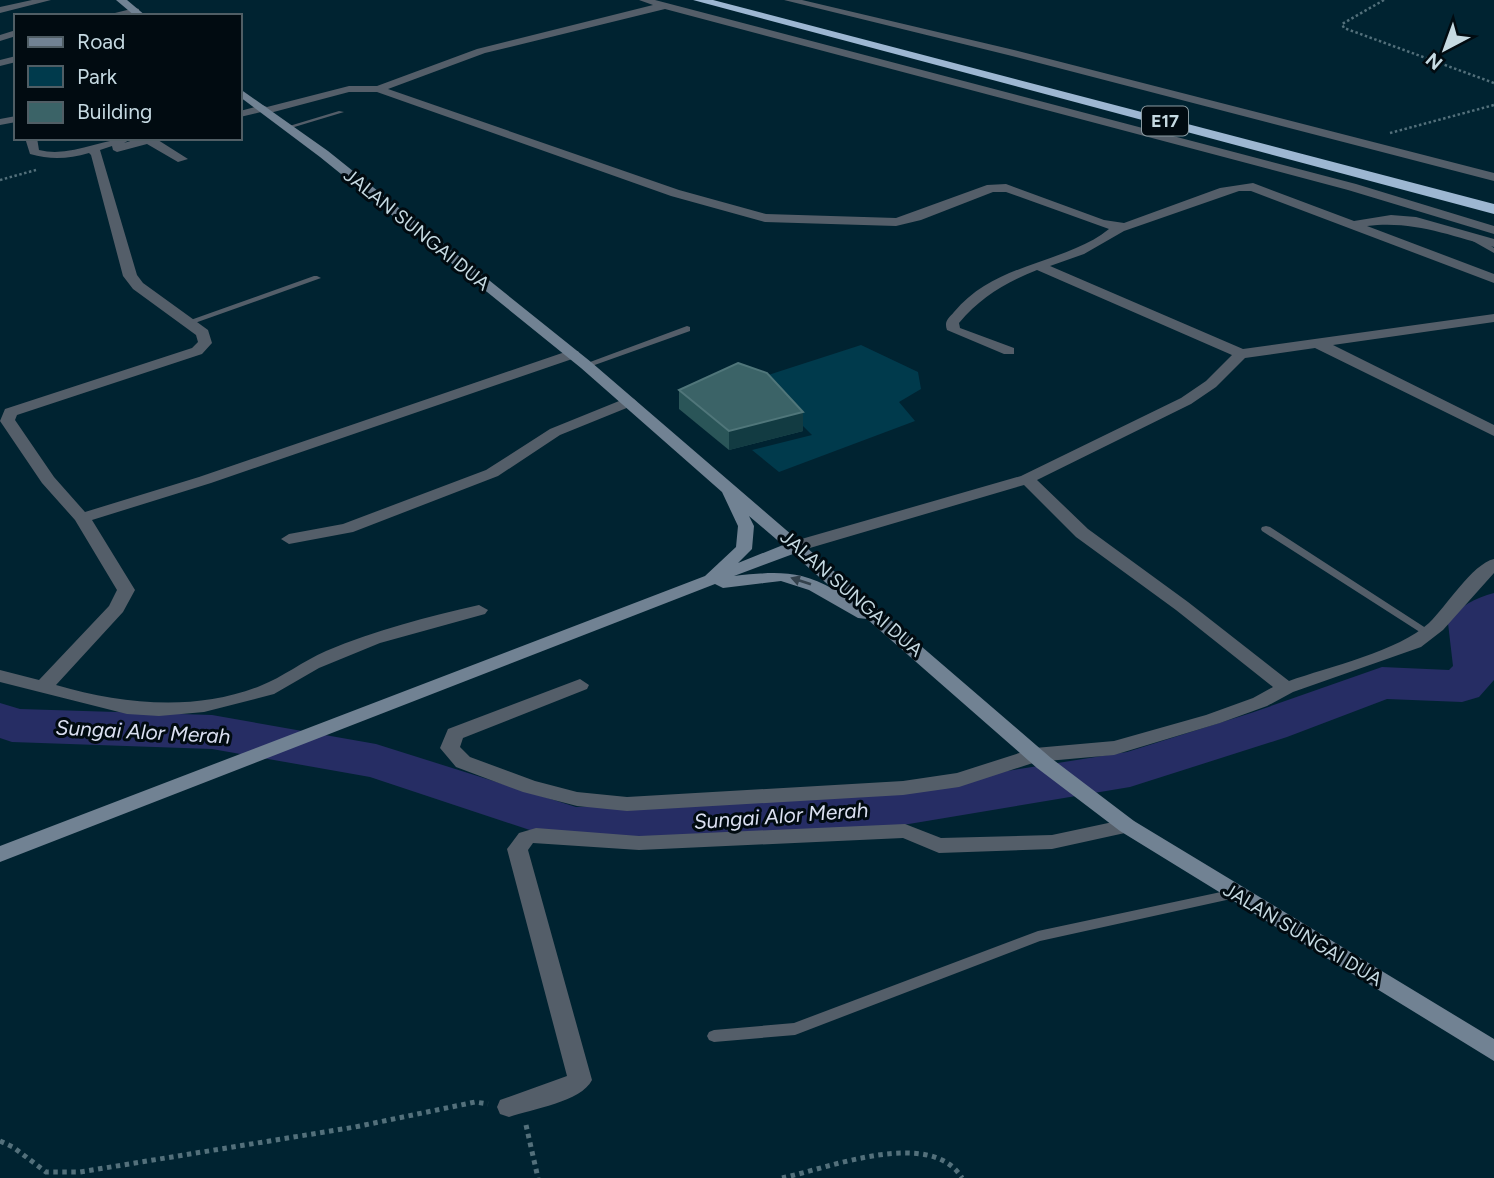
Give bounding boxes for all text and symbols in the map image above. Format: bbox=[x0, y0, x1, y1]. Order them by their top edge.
legend bbox=[14, 14, 242, 140]
north arrow bbox=[1410, 14, 1480, 84]
text: Road bbox=[77, 29, 125, 54]
text: N bbox=[1421, 48, 1447, 75]
text: Park bbox=[77, 64, 118, 89]
text: Building bbox=[77, 99, 152, 124]
road number: E17 bbox=[1142, 106, 1188, 136]
street label: JALAN SUNGAI DUA bbox=[339, 164, 494, 295]
street label: JALAN SUNGAI DUA bbox=[776, 525, 928, 662]
one-way arrow bbox=[791, 576, 812, 586]
water label: Sungai Alor Merah bbox=[55, 714, 231, 749]
water label: Sungai Alor Merah bbox=[693, 797, 869, 834]
street label: JALAN SUNGAI DUA bbox=[1219, 878, 1386, 991]

